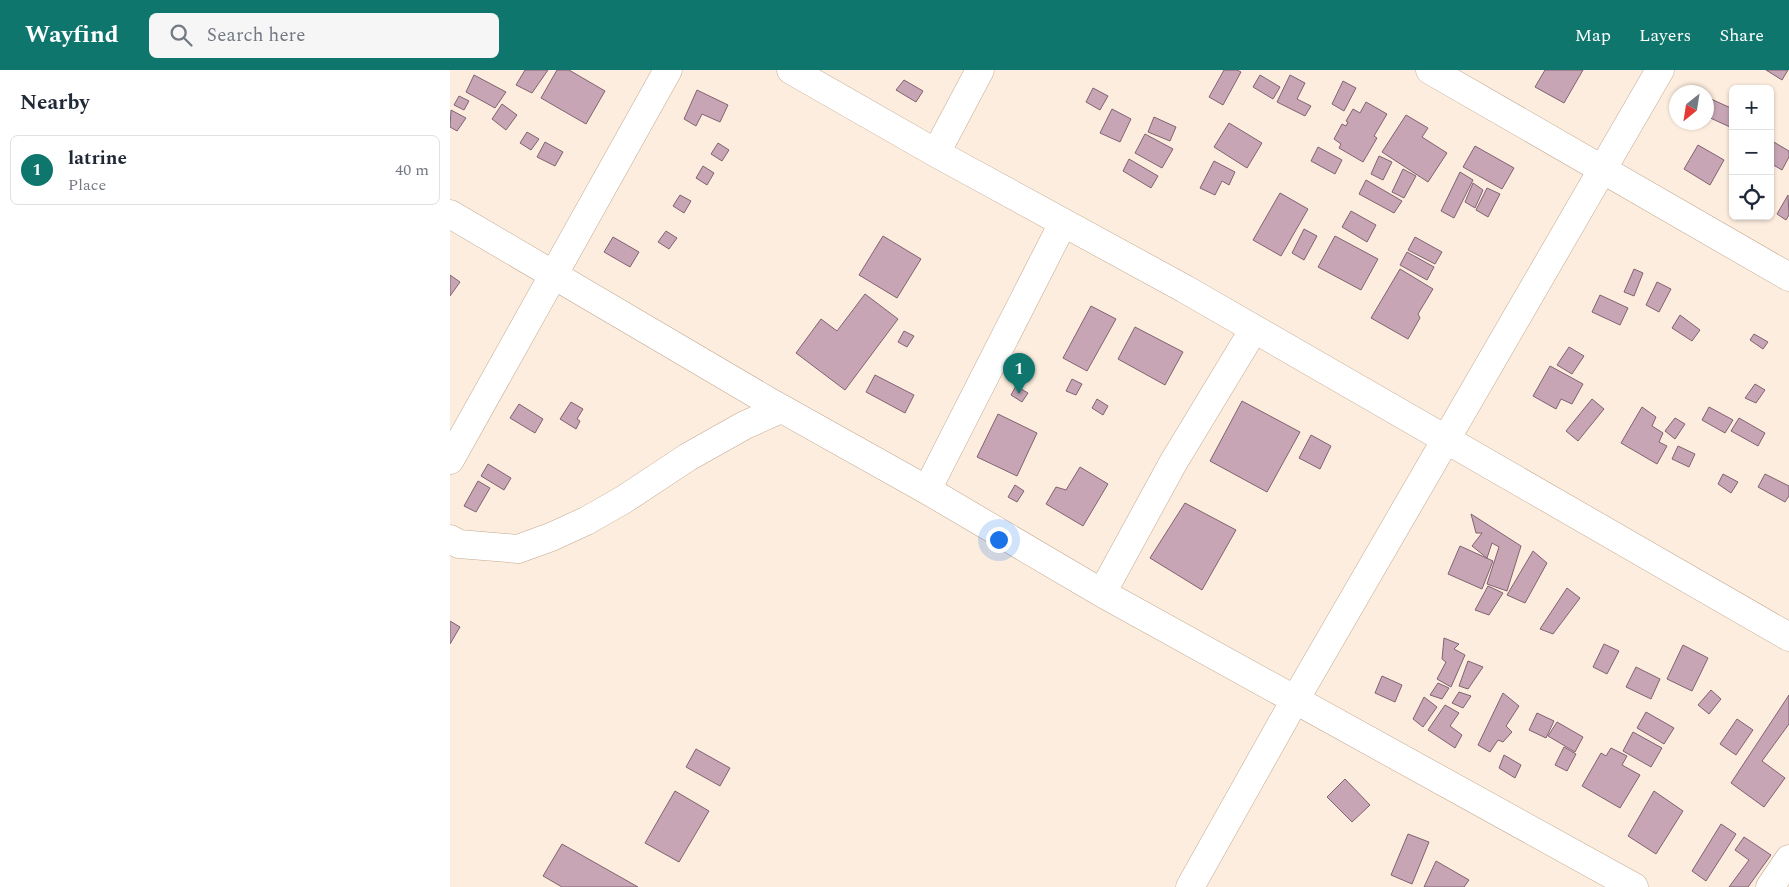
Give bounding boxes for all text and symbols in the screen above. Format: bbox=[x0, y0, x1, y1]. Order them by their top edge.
search box bbox=[149, 13, 499, 58]
text: Wayfind bbox=[25, 17, 119, 53]
icon: search bbox=[167, 21, 195, 49]
text: Search here bbox=[207, 21, 305, 50]
text: Map bbox=[1575, 22, 1611, 49]
text: Layers bbox=[1639, 22, 1691, 49]
text: Share bbox=[1719, 22, 1764, 49]
north arrow bbox=[1669, 85, 1714, 130]
map controls bbox=[1729, 85, 1774, 220]
button: + bbox=[1729, 85, 1774, 130]
text: Nearby bbox=[20, 87, 90, 119]
button: − bbox=[1729, 130, 1774, 175]
text: latrine bbox=[68, 144, 127, 173]
text: 1 bbox=[33, 158, 41, 182]
text: 40 m bbox=[395, 158, 429, 182]
text: Place bbox=[68, 173, 106, 197]
button: locate bbox=[1729, 175, 1774, 220]
pin: 1 bbox=[1003, 353, 1035, 394]
your location bbox=[986, 527, 1012, 553]

